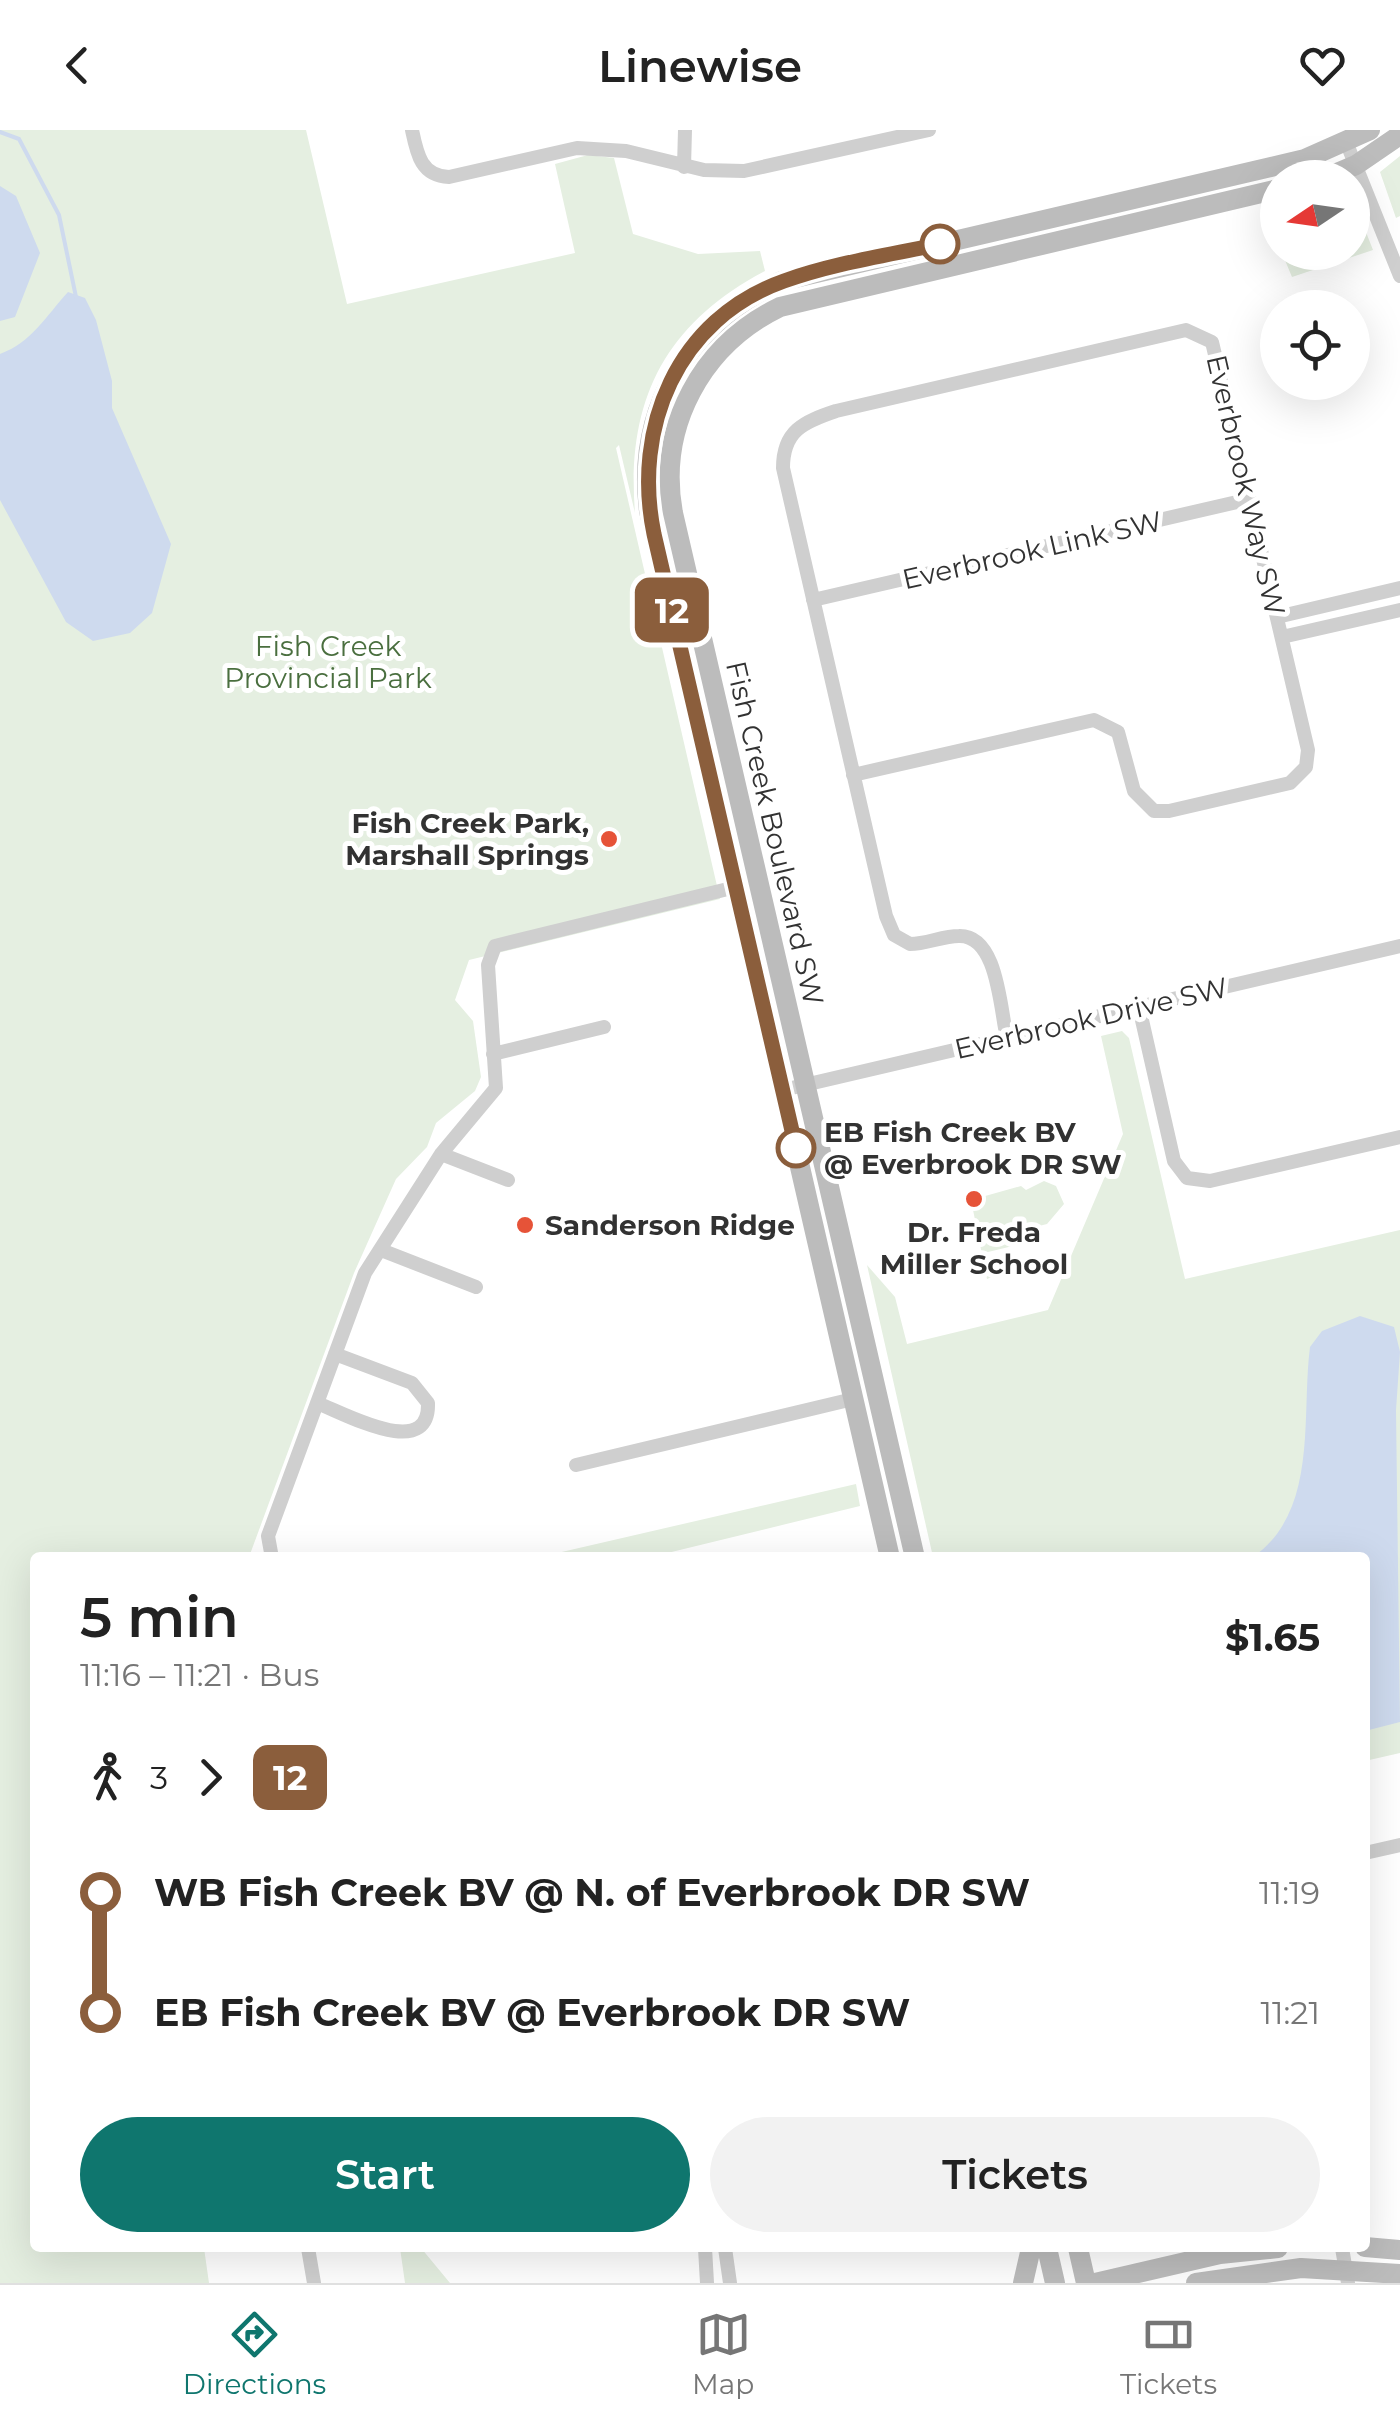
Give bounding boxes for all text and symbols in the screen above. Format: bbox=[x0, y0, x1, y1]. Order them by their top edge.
icon: back bbox=[50, 38, 105, 93]
text: Linewise bbox=[598, 38, 802, 93]
icon: heart bbox=[1295, 38, 1350, 93]
north arrow bbox=[1260, 160, 1370, 270]
map controls bbox=[1260, 160, 1370, 400]
unlabelled marker bbox=[921, 225, 959, 263]
button: locate bbox=[1260, 290, 1370, 400]
street label: Everbrook Way SW bbox=[1199, 351, 1293, 619]
street label: Everbrook Link SW bbox=[899, 504, 1165, 596]
line badge: 12 bbox=[627, 578, 717, 642]
text: 12 bbox=[655, 589, 689, 632]
park label: Fish Creek Provincial Park bbox=[224, 629, 432, 695]
street label: Fish Creek Boulevard SW bbox=[719, 658, 831, 1008]
place label: Fish Creek Park, Marshall Springs bbox=[345, 806, 589, 872]
marker: Fish Creek Park, Marshall Springs bbox=[598, 828, 620, 850]
street label: Everbrook Drive SW bbox=[951, 970, 1231, 1066]
place label: EB Fish Creek BV @ Everbrook DR SW bbox=[824, 1115, 1122, 1181]
marker: EB Fish Creek BV @ Everbrook DR SW bbox=[777, 1129, 815, 1167]
marker: Dr. Freda Miller School bbox=[963, 1188, 985, 1210]
place label: Sanderson Ridge bbox=[545, 1208, 795, 1242]
marker: Sanderson Ridge bbox=[514, 1214, 536, 1236]
place label: Dr. Freda Miller School bbox=[880, 1215, 1068, 1281]
text: 5 min bbox=[80, 1584, 239, 1651]
text: $1.65 bbox=[1225, 1614, 1320, 1661]
text: 11:16 – 11:21 · Bus bbox=[80, 1655, 319, 1694]
icon: walk bbox=[80, 1750, 135, 1805]
icon: forward bbox=[183, 1750, 238, 1805]
text: 12 bbox=[273, 1756, 307, 1799]
text: 3 bbox=[150, 1758, 168, 1797]
text: WB Fish Creek BV @ N. of Everbrook DR SW bbox=[154, 1869, 1030, 1916]
text: 11:19 bbox=[1259, 1873, 1320, 1912]
text: EB Fish Creek BV @ Everbrook DR SW bbox=[154, 1989, 910, 2036]
text: 11:21 bbox=[1260, 1993, 1320, 2032]
button: Start bbox=[80, 2117, 690, 2232]
button: Tickets bbox=[710, 2117, 1320, 2232]
tab: Directions bbox=[183, 2307, 326, 2401]
tab: Map bbox=[692, 2307, 754, 2401]
tab: Tickets bbox=[1120, 2307, 1217, 2401]

